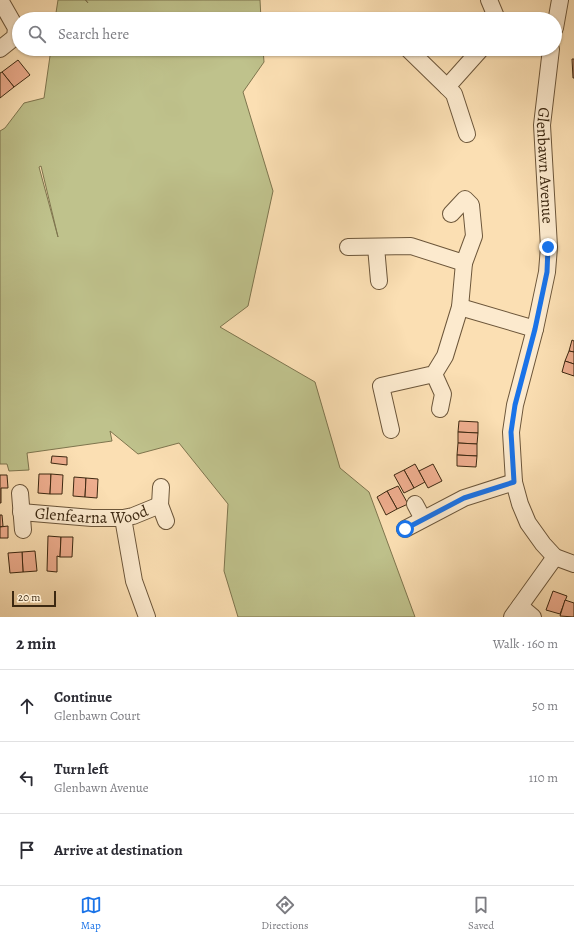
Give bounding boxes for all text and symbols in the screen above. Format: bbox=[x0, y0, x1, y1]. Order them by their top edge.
search box bbox=[12, 12, 562, 56]
icon: search bbox=[26, 23, 48, 45]
text: Search here bbox=[58, 24, 129, 44]
street label: Glenbawn Avenue bbox=[531, 106, 559, 224]
route end bbox=[539, 238, 557, 256]
street label: Glenfearna Wood bbox=[34, 500, 152, 529]
route start bbox=[396, 520, 414, 538]
scale bar bbox=[12, 589, 56, 608]
text: 20 m bbox=[18, 590, 40, 605]
text: 2 min bbox=[16, 632, 56, 655]
text: Walk · 160 m bbox=[493, 635, 558, 652]
text: Continue bbox=[54, 687, 112, 707]
icon: ahead bbox=[16, 695, 38, 717]
text: 50 m bbox=[532, 697, 558, 714]
text: Glenbawn Court bbox=[54, 707, 141, 724]
text: Turn left bbox=[54, 759, 109, 779]
icon: left bbox=[16, 767, 38, 789]
text: 110 m bbox=[529, 769, 558, 786]
text: Glenbawn Avenue bbox=[54, 779, 149, 796]
icon: arrive bbox=[16, 839, 38, 861]
text: Arrive at destination bbox=[54, 840, 183, 860]
tab: Map bbox=[80, 894, 102, 933]
tab: Directions bbox=[261, 894, 309, 933]
tab: Saved bbox=[468, 894, 494, 933]

